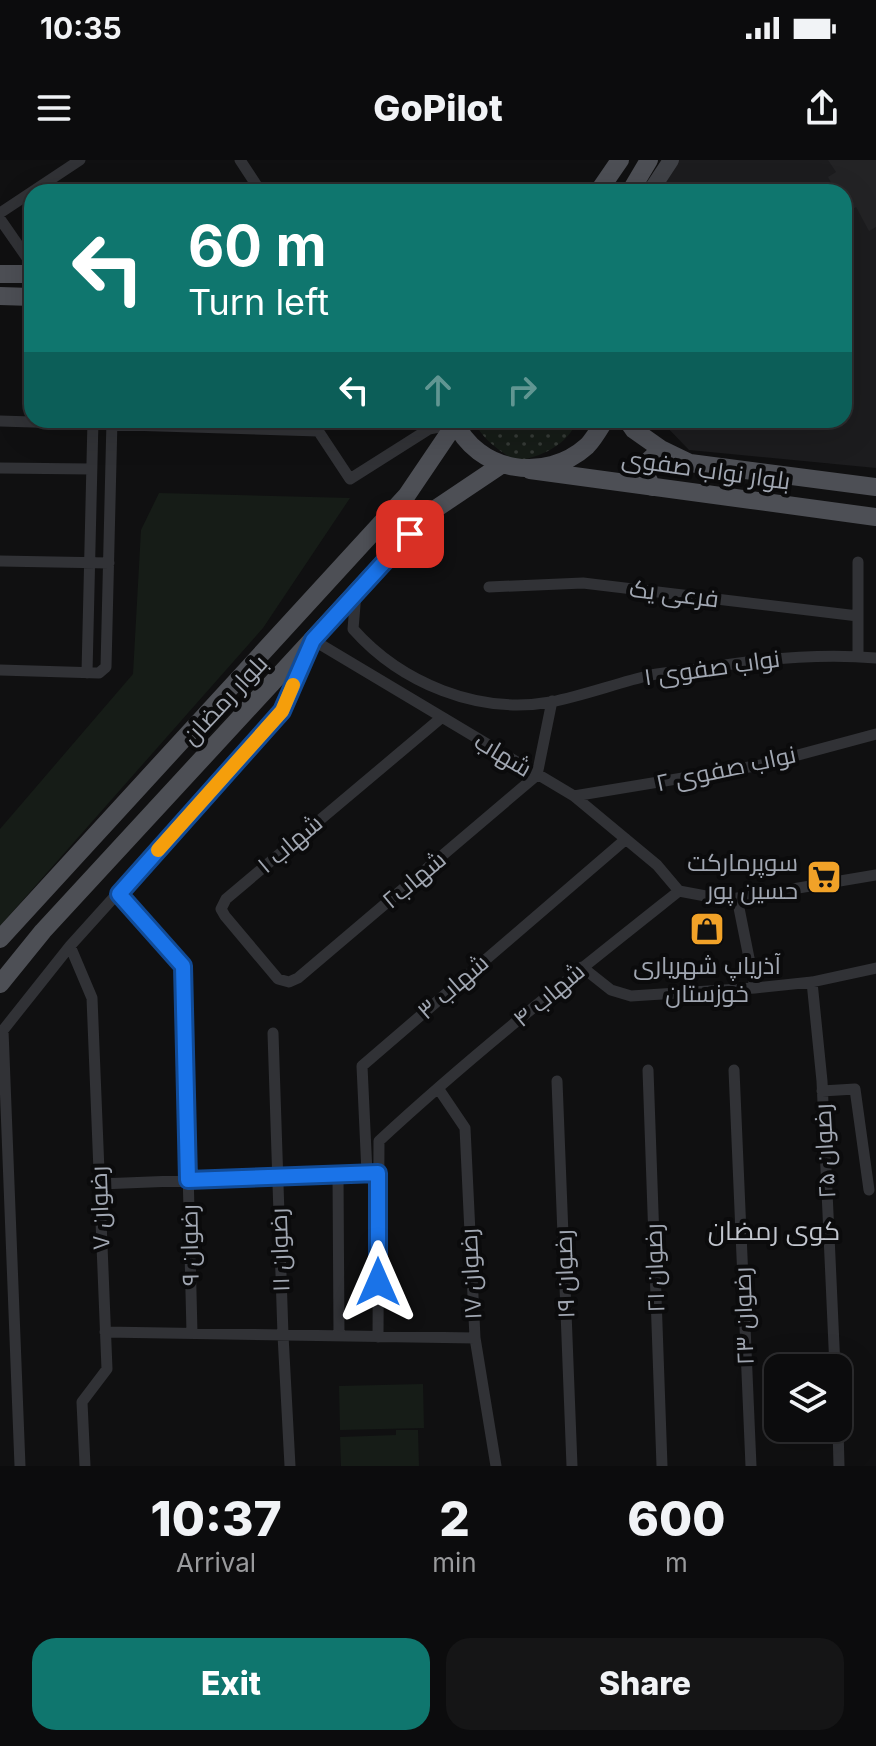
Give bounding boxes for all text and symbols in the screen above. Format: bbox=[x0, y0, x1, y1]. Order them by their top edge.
text: 10:35 bbox=[40, 10, 122, 46]
icon: menu bbox=[32, 86, 76, 130]
text: GoPilot bbox=[373, 86, 503, 130]
icon: share bbox=[800, 86, 844, 130]
text: 60 m bbox=[188, 212, 327, 280]
icon: left bbox=[56, 216, 160, 320]
text: Turn left bbox=[188, 280, 329, 324]
icon: left bbox=[332, 368, 376, 412]
icon: ahead bbox=[416, 368, 460, 412]
icon: right bbox=[500, 368, 544, 412]
street label: بلوار نواب صفوی bbox=[620, 443, 792, 496]
pin bbox=[376, 500, 444, 568]
icon: arrive bbox=[388, 512, 432, 556]
street label: فرعی یک bbox=[628, 574, 720, 613]
street label: نواب صفوی ۱ bbox=[642, 644, 782, 691]
street label: بلوار رمضان bbox=[176, 649, 274, 751]
street label: شهاب bbox=[469, 726, 537, 783]
street label: نواب صفوی ۲ bbox=[653, 740, 798, 797]
street label: شهاب ۱ bbox=[251, 808, 328, 879]
street label: شهاب۲ bbox=[376, 845, 451, 915]
place label: سوپرمارکت حسین پور bbox=[687, 848, 798, 907]
supermarket icon: سوپرمارکت حسین پور bbox=[805, 858, 843, 896]
shop icon: آذریاپ شهریاری خوزستان bbox=[688, 910, 726, 948]
street label: شهاب ۳ bbox=[411, 948, 494, 1025]
place label: آذریاپ شهریاری خوزستان bbox=[633, 951, 781, 1008]
street label: شهاب ۴ bbox=[507, 956, 590, 1033]
street label: رضوان ۲۵ bbox=[808, 1103, 841, 1199]
street label: رضوان ۷ bbox=[84, 1166, 115, 1251]
street label: رضوان ۹ bbox=[174, 1204, 205, 1286]
street label: رضوان ۱۱ bbox=[264, 1208, 295, 1292]
district label: کوی رمضان bbox=[708, 1215, 840, 1246]
street label: رضوان ۲۱ bbox=[638, 1223, 671, 1313]
street label: رضوان ۱۷ bbox=[454, 1228, 487, 1320]
street label: رضوان ۱۹ bbox=[548, 1229, 581, 1319]
position arrow bbox=[336, 1240, 420, 1324]
street label: رضوان ۲۳ bbox=[727, 1267, 760, 1365]
map controls bbox=[764, 1354, 852, 1442]
button: layers bbox=[764, 1354, 852, 1442]
text: 10:37 bbox=[151, 1489, 282, 1548]
text: 2 bbox=[439, 1489, 470, 1548]
text: 600 bbox=[627, 1489, 725, 1548]
text: Arrival bbox=[176, 1547, 256, 1578]
text: min bbox=[432, 1547, 477, 1578]
text: m bbox=[665, 1547, 688, 1578]
button: Exit bbox=[32, 1638, 430, 1730]
button: Share bbox=[446, 1638, 844, 1730]

